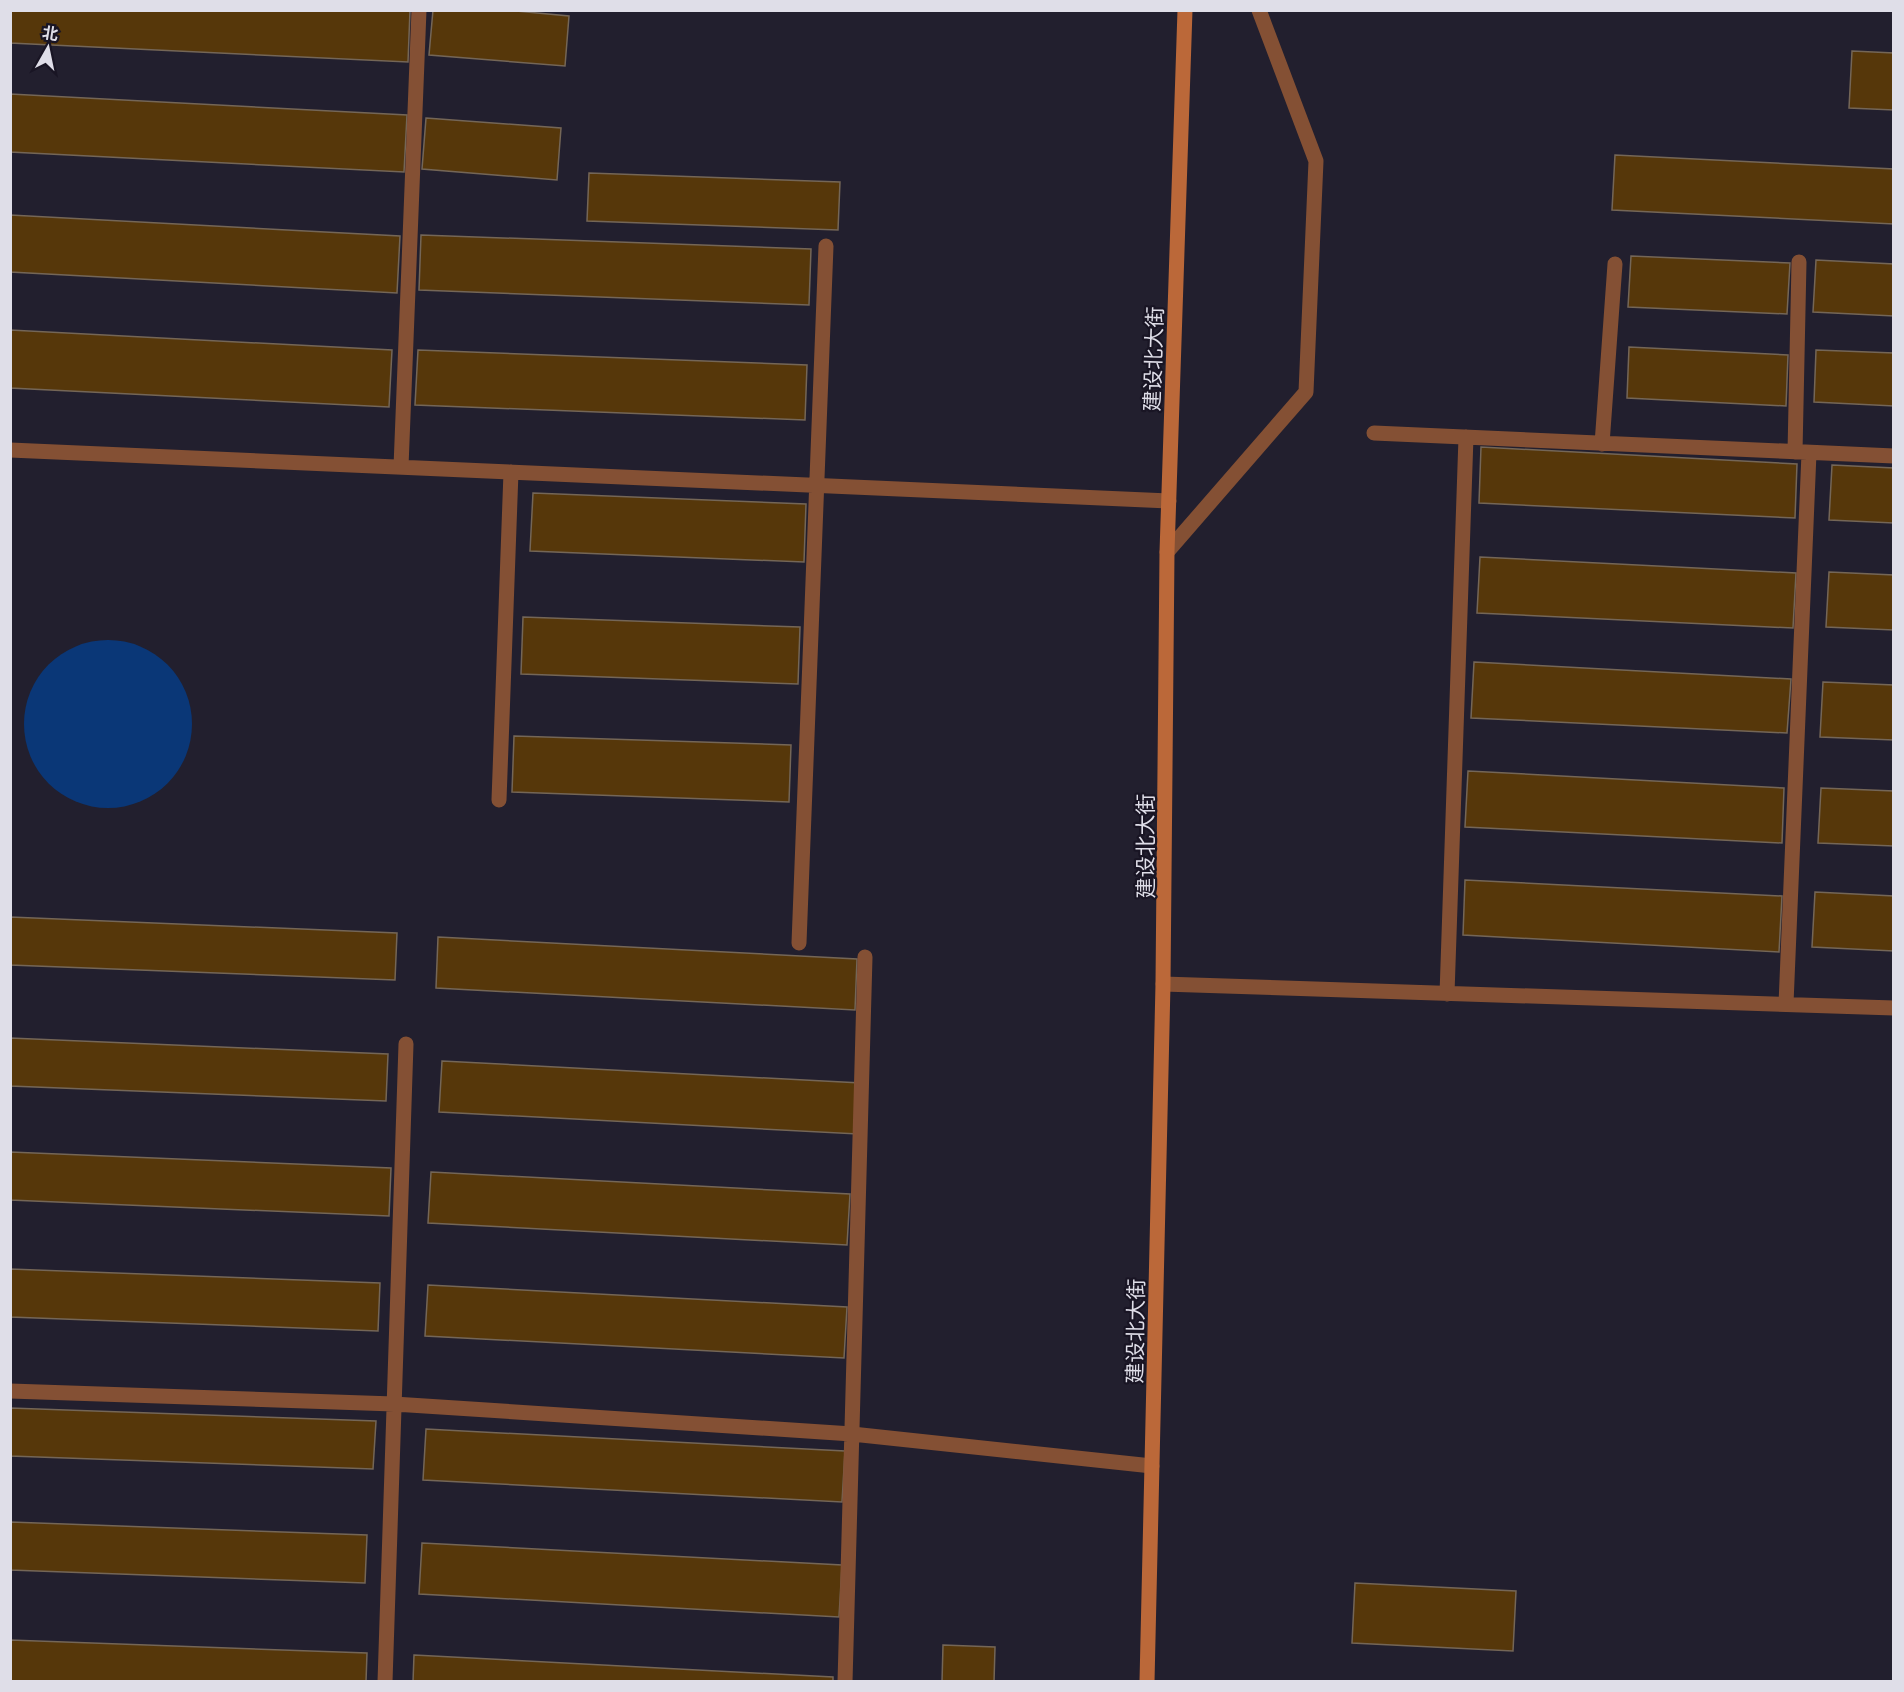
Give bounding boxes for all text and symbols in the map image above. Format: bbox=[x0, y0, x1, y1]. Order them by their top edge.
north arrow bbox=[18, 18, 78, 78]
text: 北 bbox=[41, 21, 60, 44]
street label: 建设北大街 bbox=[1136, 306, 1168, 412]
street label: 建设北大街 bbox=[1130, 794, 1158, 899]
street label: 建设北大街 bbox=[1119, 1278, 1149, 1384]

